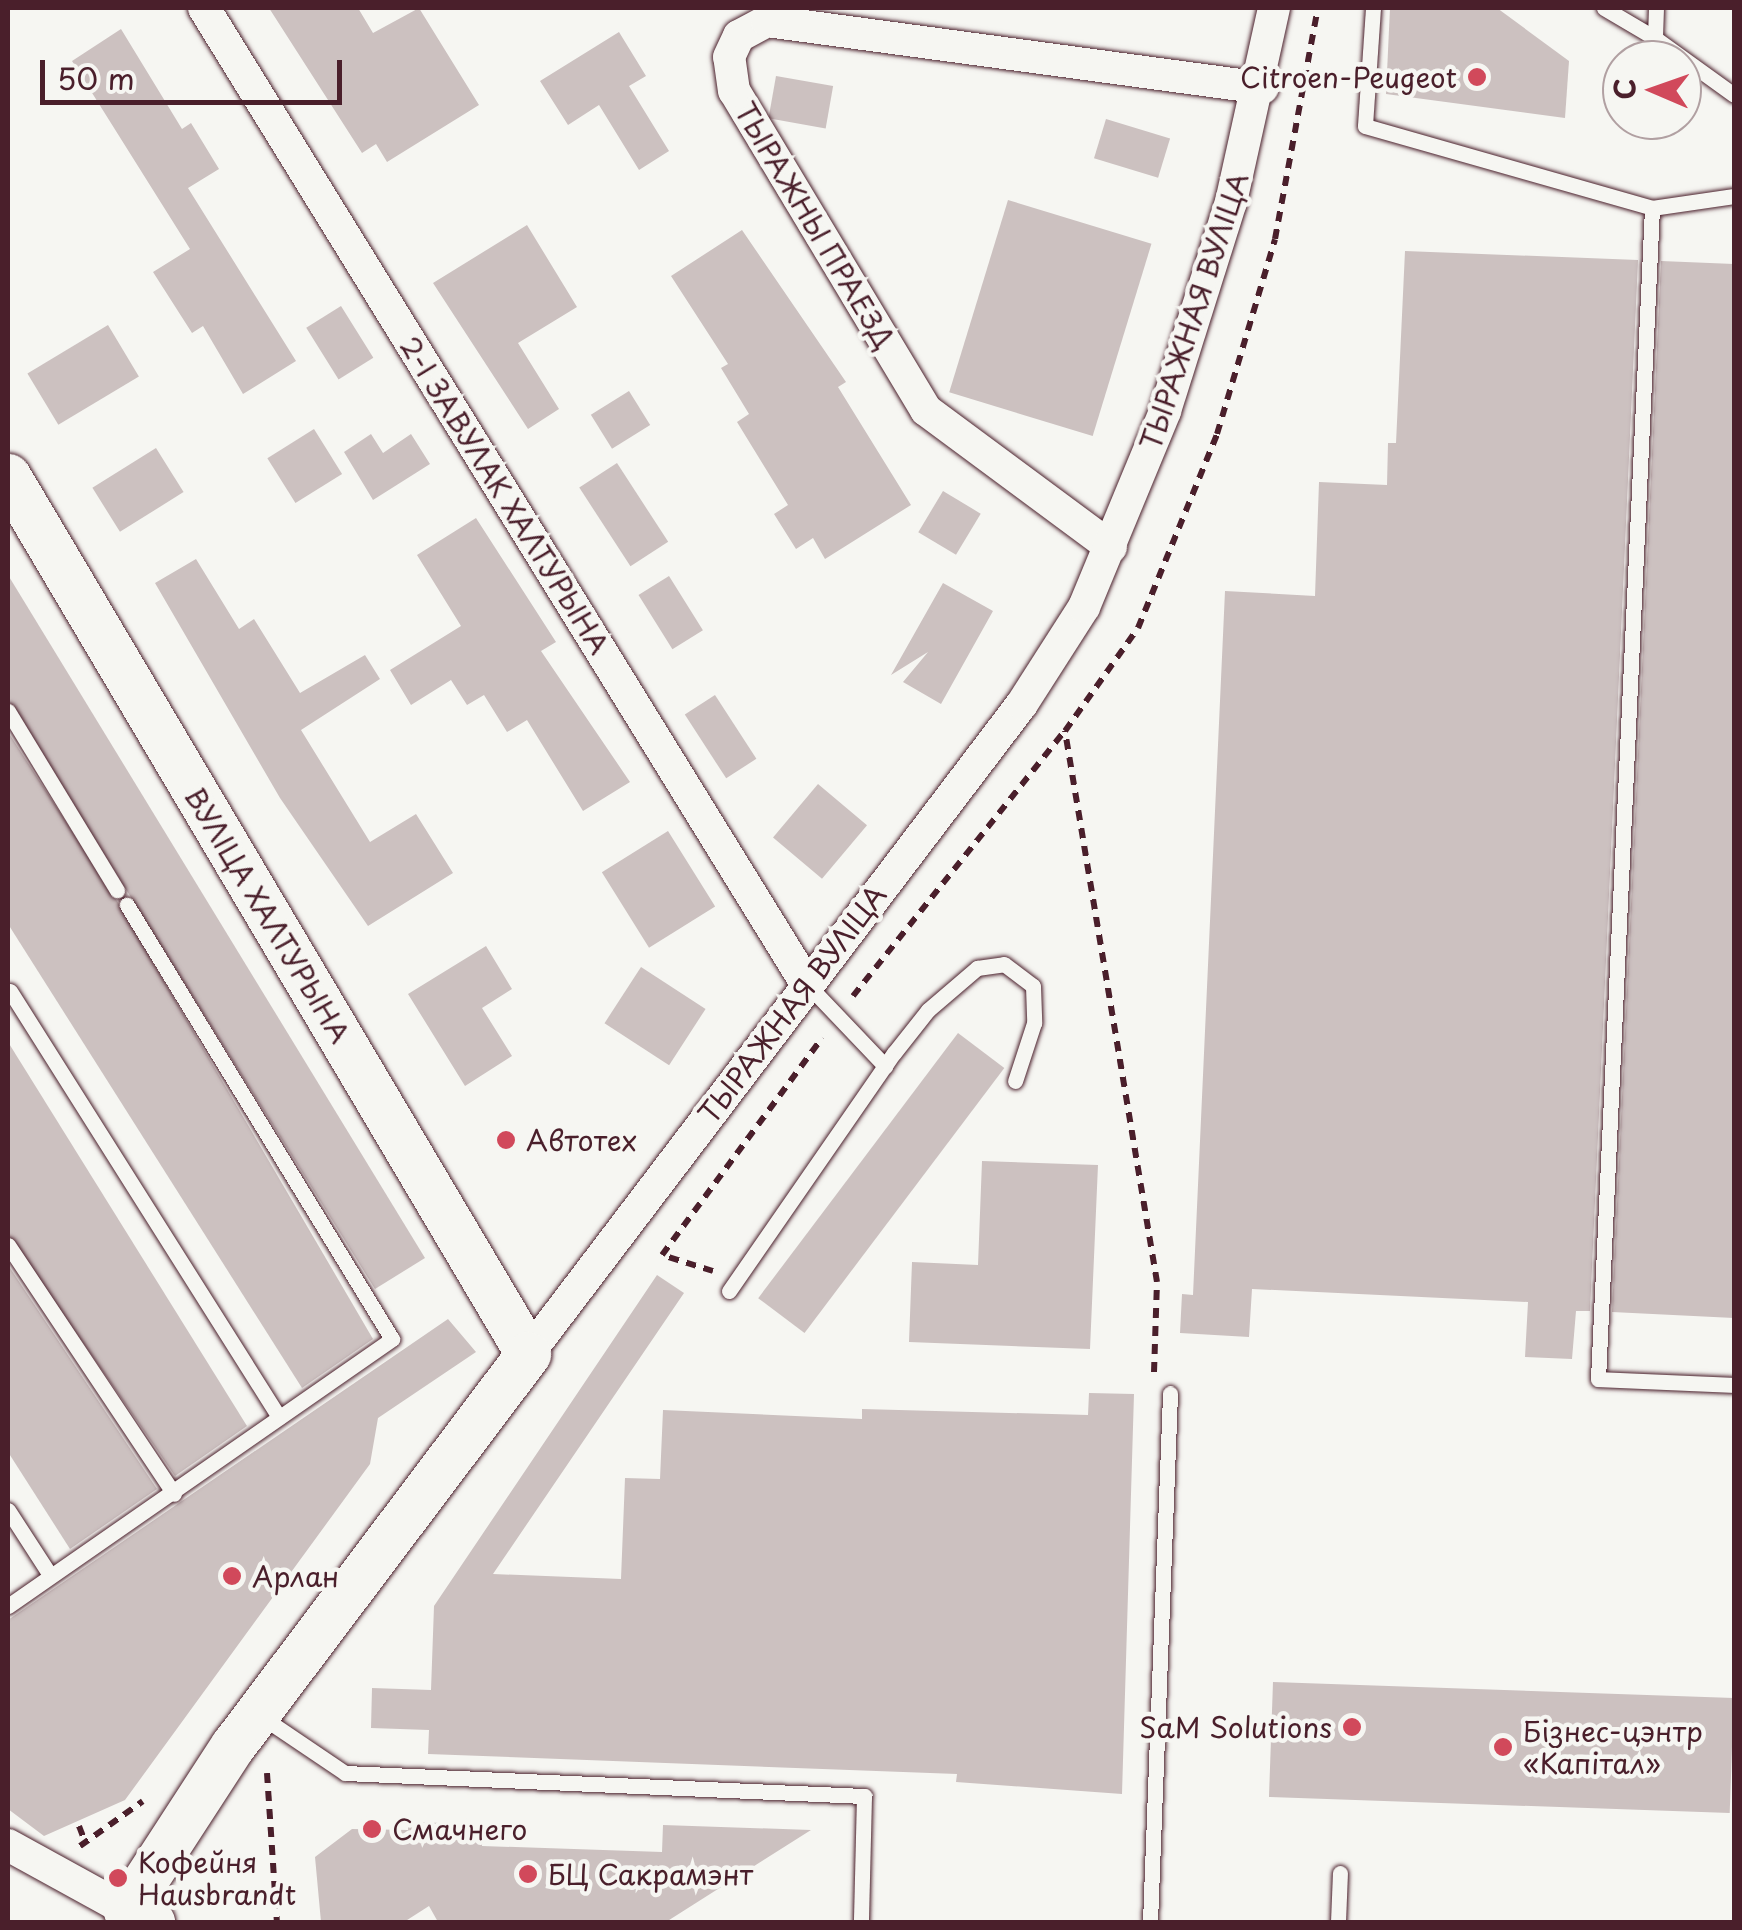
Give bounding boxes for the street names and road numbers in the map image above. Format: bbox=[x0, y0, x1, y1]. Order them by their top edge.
street label: ТЫРАЖНЫ ПРАЕЗД bbox=[728, 95, 902, 355]
street label: ТЫРАЖНАЯ ВУЛІЦА bbox=[1133, 167, 1255, 455]
street label: 2-І ЗАВУЛАК ХАЛТУРЫНА bbox=[392, 328, 618, 662]
street label: ВУЛІЦА ХАЛТУРЫНА bbox=[178, 780, 358, 1050]
street label: ТЫРАЖНАЯ ВУЛІЦА bbox=[691, 878, 893, 1130]

